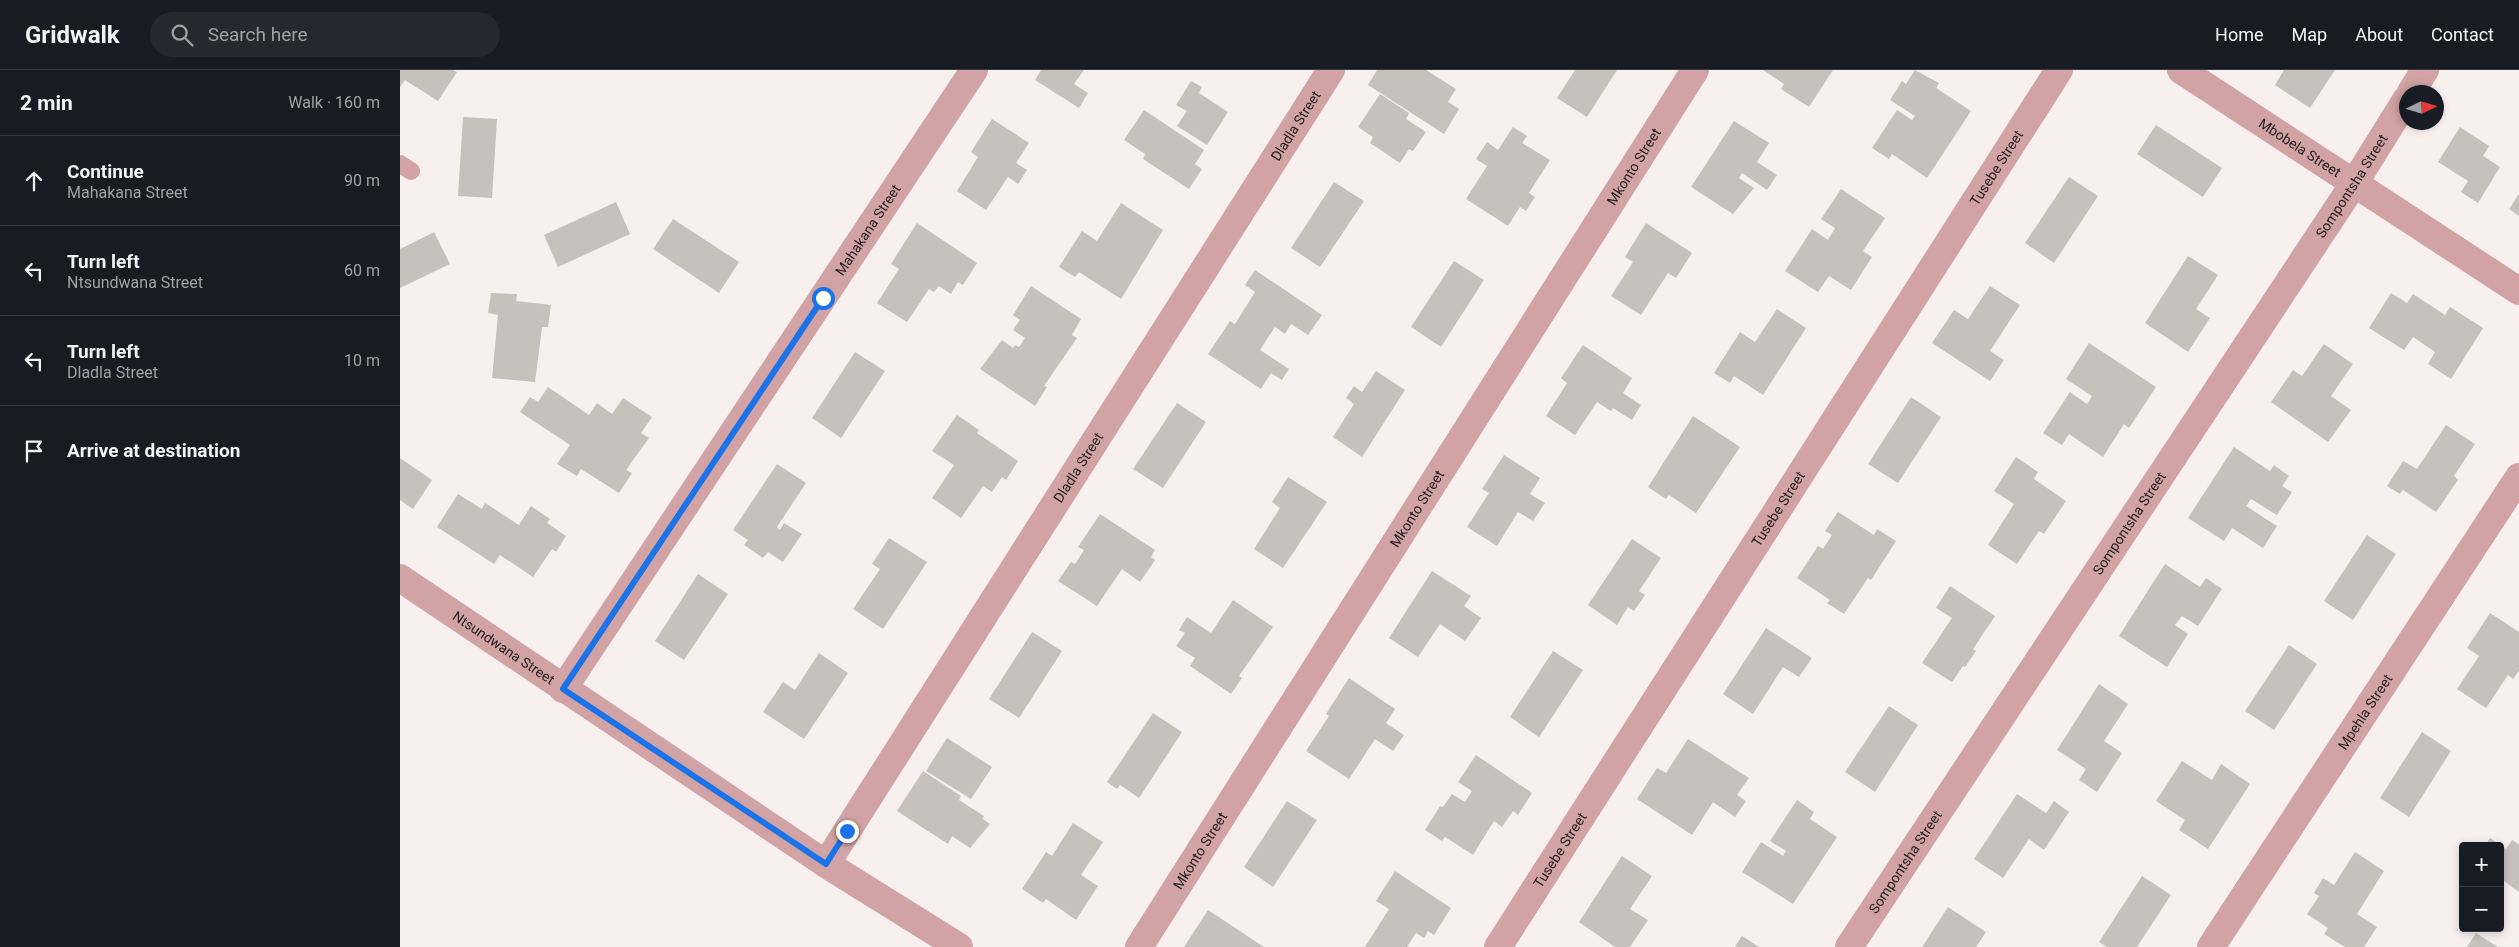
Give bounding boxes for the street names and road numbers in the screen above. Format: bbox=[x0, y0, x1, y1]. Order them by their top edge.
street label: Dladla Street bbox=[1267, 87, 1324, 164]
street label: Mbobela Street bbox=[2256, 115, 2344, 181]
street label: Mkonto Street bbox=[1603, 125, 1664, 208]
street label: Tusebe Street bbox=[1967, 127, 2027, 208]
street label: Sompontsha Street bbox=[2312, 131, 2391, 241]
street label: Mahakana Street bbox=[832, 181, 904, 278]
street label: Dladla Street bbox=[1050, 429, 1107, 505]
street label: Mkonto Street bbox=[1387, 467, 1447, 550]
street label: Tusebe Street bbox=[1748, 468, 1808, 549]
street label: Sompontsha Street bbox=[2090, 469, 2169, 578]
street label: Ntsundwana Street bbox=[450, 608, 558, 688]
street label: Mpehla Street bbox=[2335, 671, 2396, 753]
street label: Sompontsha Street bbox=[1866, 807, 1945, 916]
street label: Mkonto Street bbox=[1170, 809, 1231, 892]
street label: Tusebe Street bbox=[1530, 809, 1590, 891]

